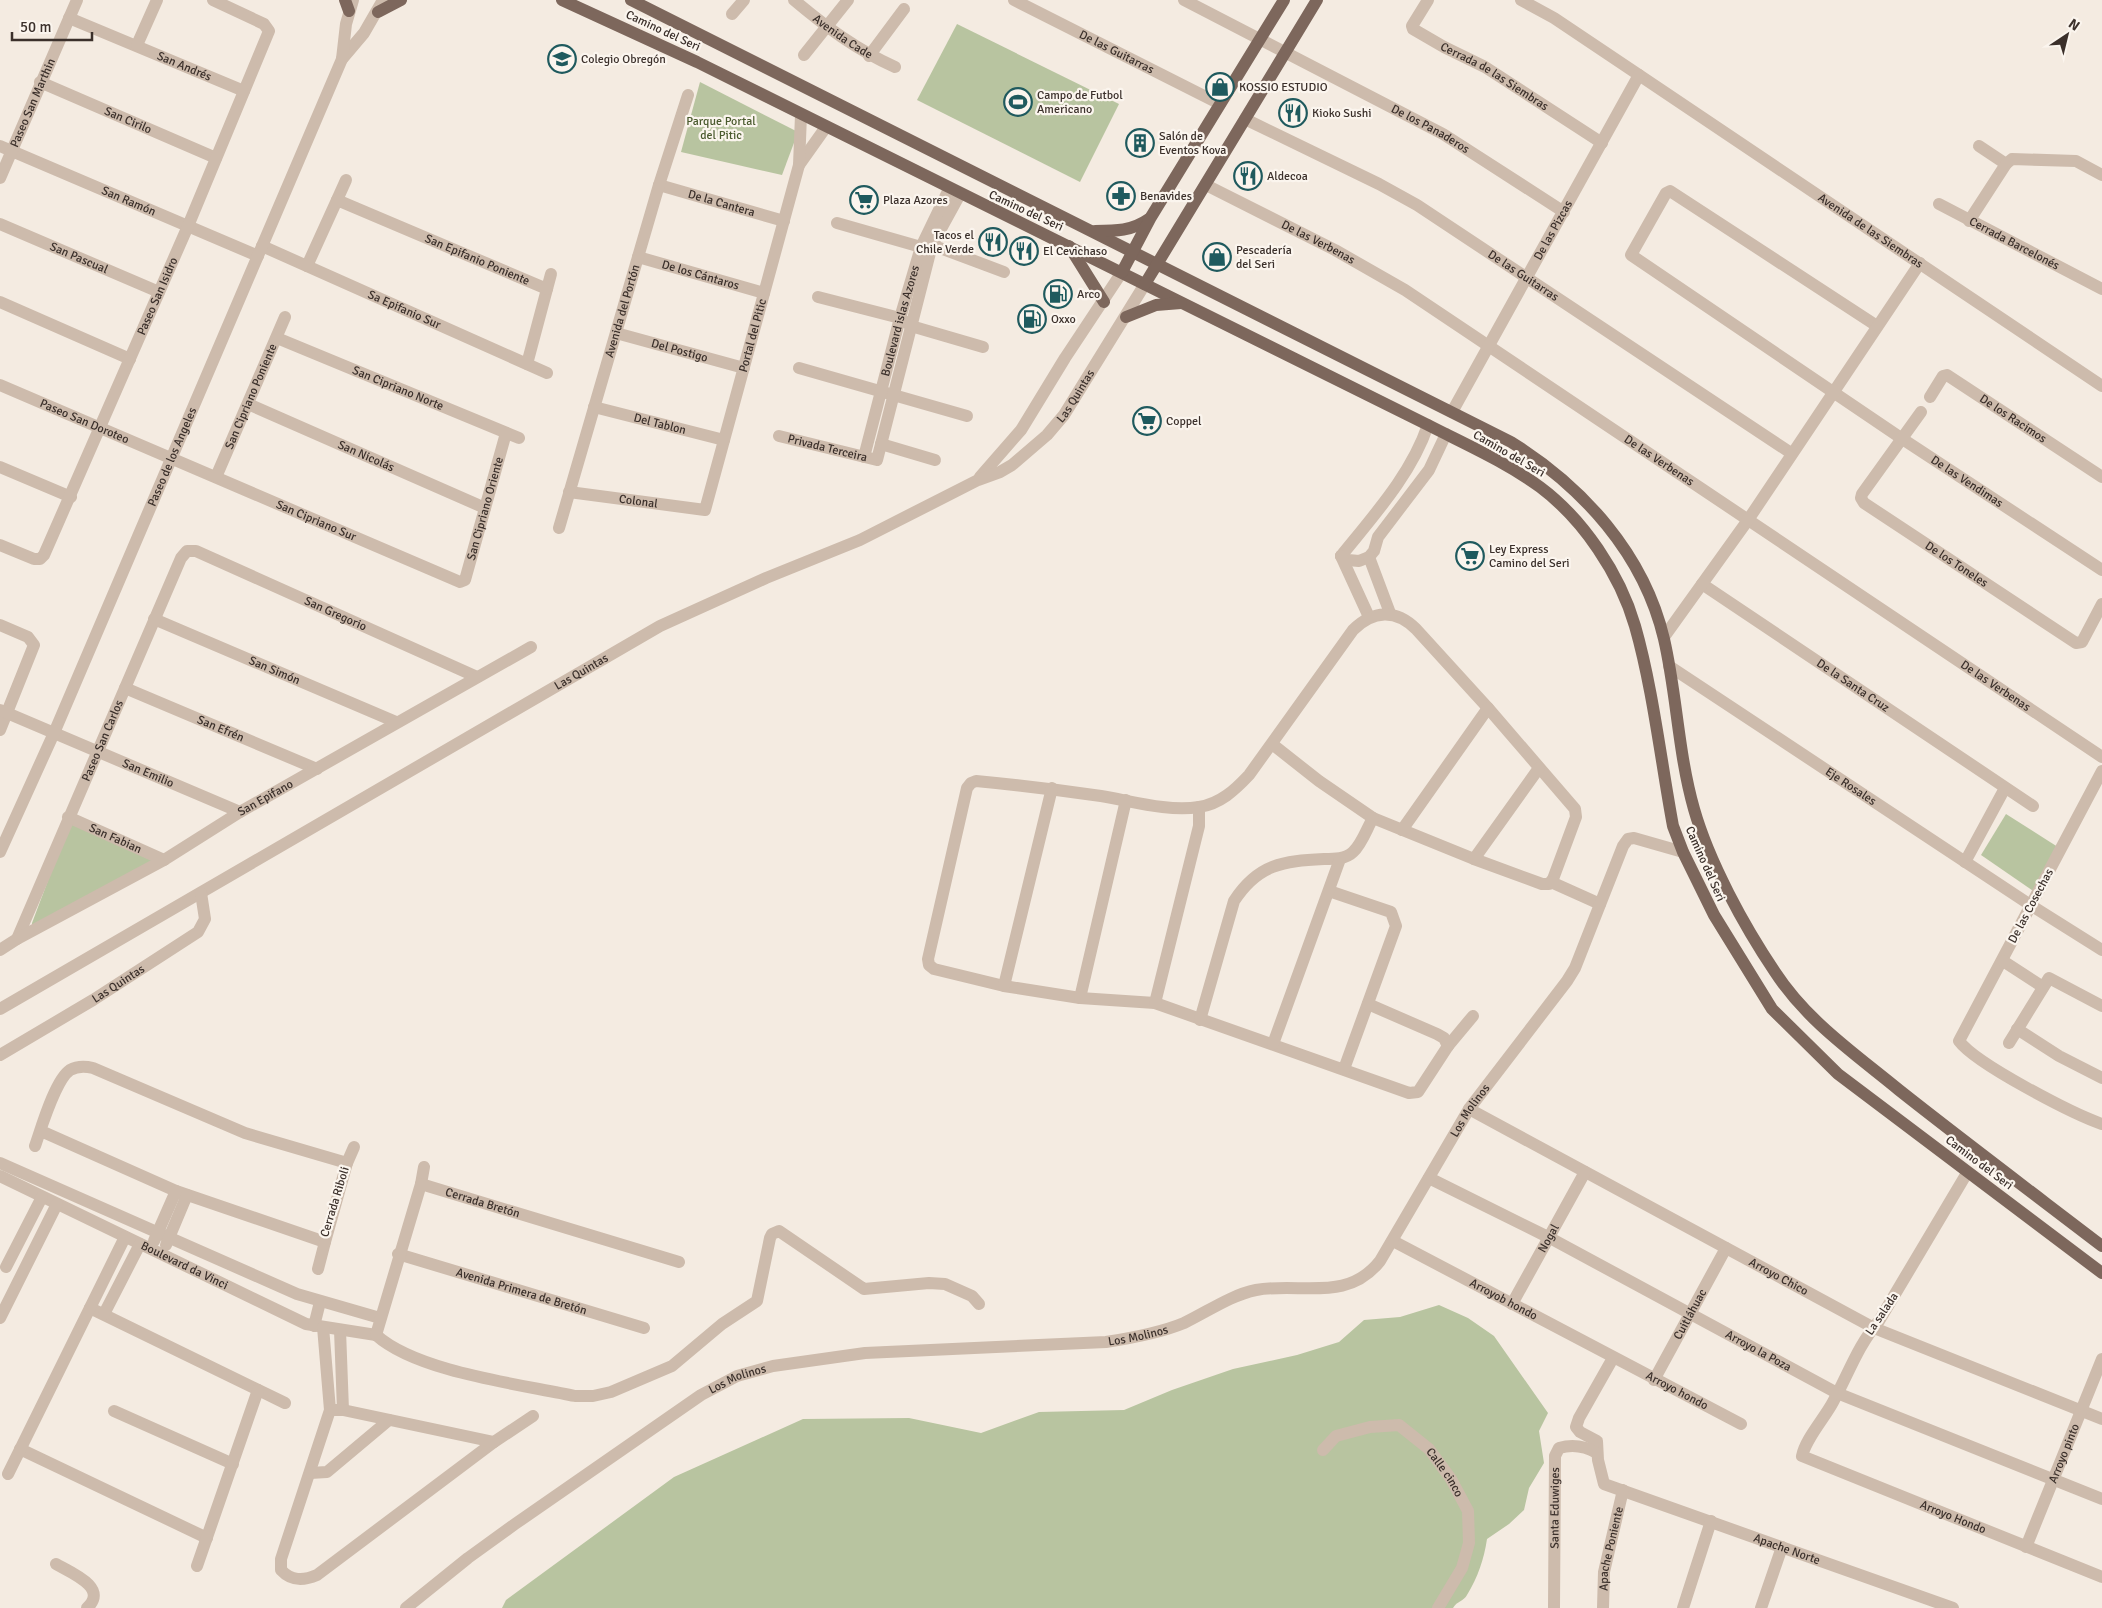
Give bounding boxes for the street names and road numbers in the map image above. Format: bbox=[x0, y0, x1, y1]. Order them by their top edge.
street label: Camino del Seri bbox=[623, 7, 703, 55]
street label: Avenida Cade bbox=[810, 11, 875, 62]
street label: De las Guitarras bbox=[1077, 27, 1157, 77]
street label: Cerrada de las Siembras bbox=[1438, 39, 1552, 114]
street label: San Andrés bbox=[155, 48, 214, 84]
street label: Paseo San Marthin bbox=[7, 56, 58, 150]
street label: De los Panaderos bbox=[1389, 101, 1472, 157]
street label: San Cirilo bbox=[102, 103, 154, 137]
street label: San Ramón bbox=[99, 183, 158, 219]
street label: De la Cantera bbox=[686, 186, 757, 220]
street label: Camino del Seri bbox=[986, 187, 1066, 235]
street label: Avenida de las Siembras bbox=[1815, 190, 1926, 271]
street label: De las Pizcas bbox=[1530, 198, 1576, 263]
street label: Cerrada Barcelonés bbox=[1967, 214, 2062, 273]
street label: De las Verbenas bbox=[1279, 217, 1358, 267]
street label: San Epifanio Poniente bbox=[423, 231, 532, 288]
street label: San Pascual bbox=[48, 239, 111, 277]
street label: De las Guitarras bbox=[1485, 247, 1562, 304]
street label: Paseo San Isidro bbox=[134, 255, 181, 337]
street label: De los Cántaros bbox=[660, 257, 741, 293]
street label: Avenida del Portón bbox=[602, 263, 643, 359]
street label: Boulevard islas Azores bbox=[878, 263, 923, 378]
street label: Sa Epifanio Sur bbox=[366, 287, 444, 333]
street label: Portal del Pitic bbox=[735, 297, 770, 374]
street label: Del Postigo bbox=[650, 336, 710, 365]
street label: San Cipriano Poniente bbox=[221, 341, 280, 451]
street label: San Cipriano Norte bbox=[350, 362, 446, 414]
street label: Las Quintas bbox=[1053, 367, 1098, 426]
street label: De los Racimos bbox=[1977, 391, 2050, 446]
street label: Paseo San Doroteo bbox=[38, 396, 131, 447]
street label: Paseo de los Angeles bbox=[144, 405, 200, 509]
street label: Del Tablon bbox=[632, 410, 688, 438]
street label: Camino del Seri bbox=[1470, 427, 1548, 481]
street label: Privada Terceira bbox=[786, 431, 869, 465]
street label: De las Verbenas bbox=[1621, 432, 1697, 489]
street label: San Nicolás bbox=[336, 437, 397, 475]
street label: De las Vendimas bbox=[1928, 452, 2006, 511]
street label: San Cipriano Oriente bbox=[463, 455, 506, 562]
street label: Colonal bbox=[618, 491, 659, 511]
street label: San Cipriano Sur bbox=[274, 497, 359, 544]
street label: De los Toneles bbox=[1922, 538, 1991, 590]
street label: San Gregorio bbox=[302, 593, 369, 634]
street label: Las Quintas bbox=[552, 650, 611, 693]
street label: San Simón bbox=[247, 653, 302, 688]
street label: De la Santa Cruz bbox=[1814, 656, 1892, 715]
street label: De las Verbenas bbox=[1958, 657, 2033, 714]
street label: Paseo San Carlos bbox=[78, 698, 127, 784]
street label: San Efrén bbox=[195, 712, 247, 745]
street label: San Emilio bbox=[120, 755, 176, 791]
street label: Eje Rosales bbox=[1822, 764, 1879, 809]
street label: San Epifano bbox=[235, 776, 296, 819]
street label: San Fabian bbox=[87, 820, 144, 857]
street label: Camino del Seri bbox=[1682, 824, 1728, 904]
street label: De las Cosechas bbox=[2005, 866, 2057, 946]
street label: Las Quintas bbox=[89, 961, 147, 1006]
street label: Los Molinos bbox=[1447, 1081, 1493, 1140]
street label: Camino del Seri bbox=[1942, 1133, 2016, 1193]
street label: Cerrada Riboli bbox=[317, 1165, 353, 1239]
street label: Cerrada Bretón bbox=[444, 1184, 522, 1221]
street label: Nogal bbox=[1534, 1221, 1562, 1255]
street label: Boulevard da Vinci bbox=[138, 1238, 231, 1293]
street label: Arroyo Chico bbox=[1746, 1254, 1811, 1299]
street label: Avenida Primera de Bretón bbox=[454, 1264, 589, 1318]
street label: Arroyob hondo bbox=[1467, 1275, 1540, 1323]
street label: Cuitláhuac bbox=[1670, 1286, 1710, 1342]
street label: La salada bbox=[1862, 1290, 1902, 1338]
street label: Los Molinos bbox=[1107, 1322, 1170, 1349]
street label: Arroyo la Poza bbox=[1723, 1327, 1794, 1374]
street label: Los Molinos bbox=[706, 1361, 768, 1397]
street label: Arroyo hondo bbox=[1643, 1368, 1711, 1413]
street label: Arroyo pinto bbox=[2045, 1421, 2083, 1485]
street label: Calle cinco bbox=[1423, 1445, 1467, 1499]
street label: Santa Eduwiges bbox=[1547, 1467, 1562, 1549]
street label: Arroyo Hondo bbox=[1918, 1497, 1988, 1537]
street label: Apache Poniente bbox=[1596, 1505, 1626, 1591]
street label: Apache Norte bbox=[1752, 1530, 1822, 1568]

